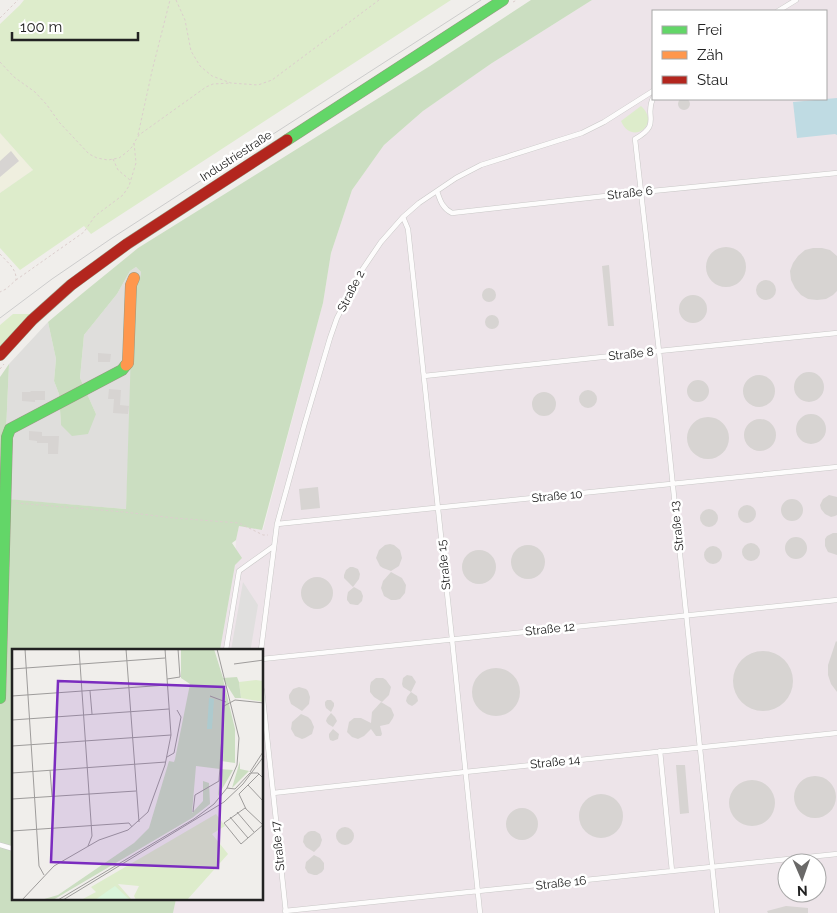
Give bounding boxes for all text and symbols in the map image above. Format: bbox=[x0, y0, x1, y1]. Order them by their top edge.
scale bar bbox=[12, 10, 139, 42]
legend bbox=[652, 10, 827, 100]
text: 100 m bbox=[20, 18, 62, 36]
text: Frei bbox=[697, 21, 722, 39]
text: Zäh bbox=[697, 46, 723, 64]
text: Stau bbox=[697, 71, 728, 89]
street label: Industriestraße bbox=[198, 128, 274, 184]
street label: Straße 6 bbox=[606, 184, 654, 202]
street label: Straße 2 bbox=[335, 268, 367, 314]
street label: Straße 8 bbox=[608, 345, 654, 363]
street label: Straße 10 bbox=[531, 487, 583, 505]
street label: Straße 13 bbox=[667, 500, 687, 552]
street label: Straße 15 bbox=[434, 539, 454, 591]
street label: Straße 12 bbox=[524, 619, 576, 639]
inset map bbox=[12, 649, 264, 900]
street label: Straße 14 bbox=[529, 752, 581, 772]
street label: Straße 17 bbox=[268, 820, 288, 872]
north arrow bbox=[777, 853, 827, 903]
street label: Straße 16 bbox=[535, 873, 587, 893]
text: N bbox=[797, 883, 808, 899]

